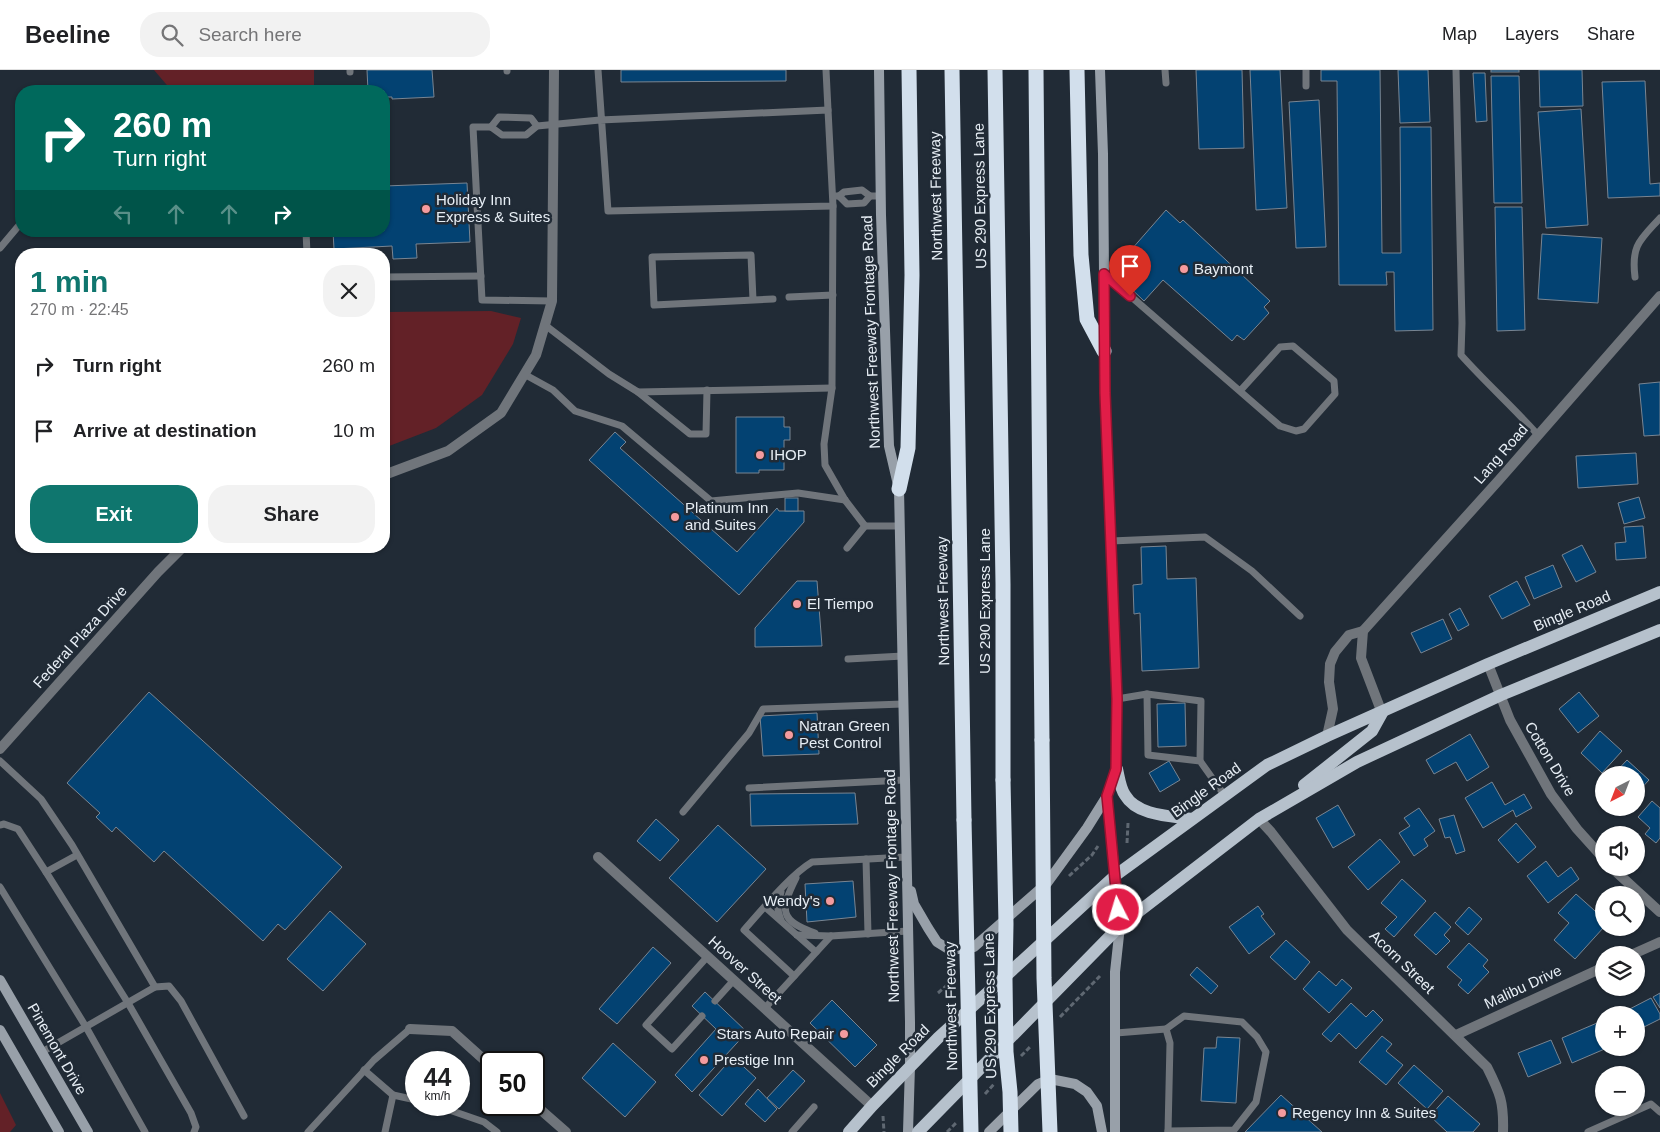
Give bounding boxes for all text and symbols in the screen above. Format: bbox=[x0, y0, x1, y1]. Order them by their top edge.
search box bbox=[140, 12, 490, 57]
text: Beeline bbox=[25, 21, 110, 48]
icon: search bbox=[158, 21, 186, 49]
text: Search here bbox=[198, 24, 302, 45]
text: Map bbox=[1442, 24, 1477, 44]
text: Layers bbox=[1505, 24, 1559, 44]
text: Share bbox=[1587, 24, 1635, 44]
icon: right bbox=[30, 105, 95, 170]
text: 260 m bbox=[113, 105, 212, 144]
street label: US 290 Express Lane bbox=[970, 123, 989, 269]
street label: Northwest Freeway bbox=[926, 131, 945, 261]
text: Turn right bbox=[113, 146, 206, 171]
place label: Holiday Inn Express & Suites bbox=[436, 191, 550, 225]
icon: left bbox=[109, 200, 137, 228]
icon: ahead bbox=[162, 200, 190, 228]
icon: ahead bbox=[215, 200, 243, 228]
icon: right bbox=[268, 200, 296, 228]
marker: Holiday Inn Express & Suites bbox=[420, 203, 432, 215]
street label: Northwest Freeway Frontage Road bbox=[858, 215, 883, 449]
pin bbox=[1109, 245, 1151, 296]
icon: arrive bbox=[1116, 252, 1144, 280]
place label: Baymont bbox=[1194, 260, 1254, 277]
marker: Baymont bbox=[1178, 263, 1190, 275]
text: 1 min bbox=[30, 265, 108, 298]
button: close bbox=[323, 265, 375, 317]
text: 270 m · 22:45 bbox=[30, 301, 129, 318]
icon: right bbox=[30, 352, 58, 380]
text: Turn right bbox=[73, 355, 161, 376]
text: 260 m bbox=[322, 355, 375, 376]
icon: arrive bbox=[30, 417, 58, 445]
text: Arrive at destination bbox=[73, 420, 257, 441]
text: 10 m bbox=[333, 420, 375, 441]
street label: Lang Road bbox=[1470, 420, 1531, 487]
place label: IHOP bbox=[770, 446, 807, 463]
marker: IHOP bbox=[754, 449, 766, 461]
button: Exit bbox=[30, 485, 198, 543]
button: Share bbox=[208, 485, 375, 543]
place label: Platinum Inn and Suites bbox=[685, 499, 768, 533]
marker: Platinum Inn and Suites bbox=[669, 511, 681, 523]
street label: US 290 Express Lane bbox=[976, 528, 993, 674]
street label: Northwest Freeway bbox=[933, 536, 952, 666]
street label: Federal Plaza Drive bbox=[29, 582, 130, 691]
street label: Bingle Road bbox=[1531, 587, 1613, 634]
place label: El Tiempo bbox=[807, 595, 874, 612]
marker: El Tiempo bbox=[791, 598, 803, 610]
place label: Natran Green Pest Control bbox=[799, 717, 890, 751]
street label: Cotton Drive bbox=[1522, 719, 1579, 799]
marker: Natran Green Pest Control bbox=[783, 729, 795, 741]
street label: Bingle Road bbox=[1168, 759, 1244, 820]
north arrow bbox=[1595, 766, 1645, 816]
map controls bbox=[1595, 766, 1645, 1116]
street label: Northwest Freeway Frontage Road bbox=[881, 769, 902, 1003]
button: sound bbox=[1595, 826, 1645, 876]
position arrow bbox=[1091, 883, 1143, 935]
button: search bbox=[1595, 886, 1645, 936]
place label: Wendy's bbox=[763, 892, 820, 909]
marker: Wendy's bbox=[824, 895, 836, 907]
street label: Acorn Street bbox=[1366, 927, 1439, 997]
street label: Hoover Street bbox=[705, 932, 786, 1007]
street label: US 290 Express Lane bbox=[980, 933, 999, 1079]
street label: Northwest Freeway bbox=[941, 941, 960, 1071]
button: layers bbox=[1595, 946, 1645, 996]
street label: Malibu Drive bbox=[1481, 961, 1564, 1012]
street label: Pinemont Drive bbox=[24, 1000, 90, 1097]
button: + bbox=[1595, 1006, 1645, 1056]
street label: Bingle Road bbox=[863, 1021, 933, 1091]
place label: Stars Auto Repair bbox=[716, 1025, 834, 1042]
marker: Stars Auto Repair bbox=[838, 1028, 850, 1040]
speed limit sign: 50 bbox=[480, 1051, 545, 1116]
place label: Prestige Inn bbox=[714, 1051, 794, 1068]
marker: Prestige Inn bbox=[698, 1054, 710, 1066]
text: 44 bbox=[424, 1063, 451, 1091]
button: − bbox=[1595, 1066, 1645, 1116]
text: km/h bbox=[424, 1089, 451, 1103]
place label: Regency Inn & Suites bbox=[1292, 1104, 1436, 1121]
marker: Regency Inn & Suites bbox=[1276, 1107, 1288, 1119]

